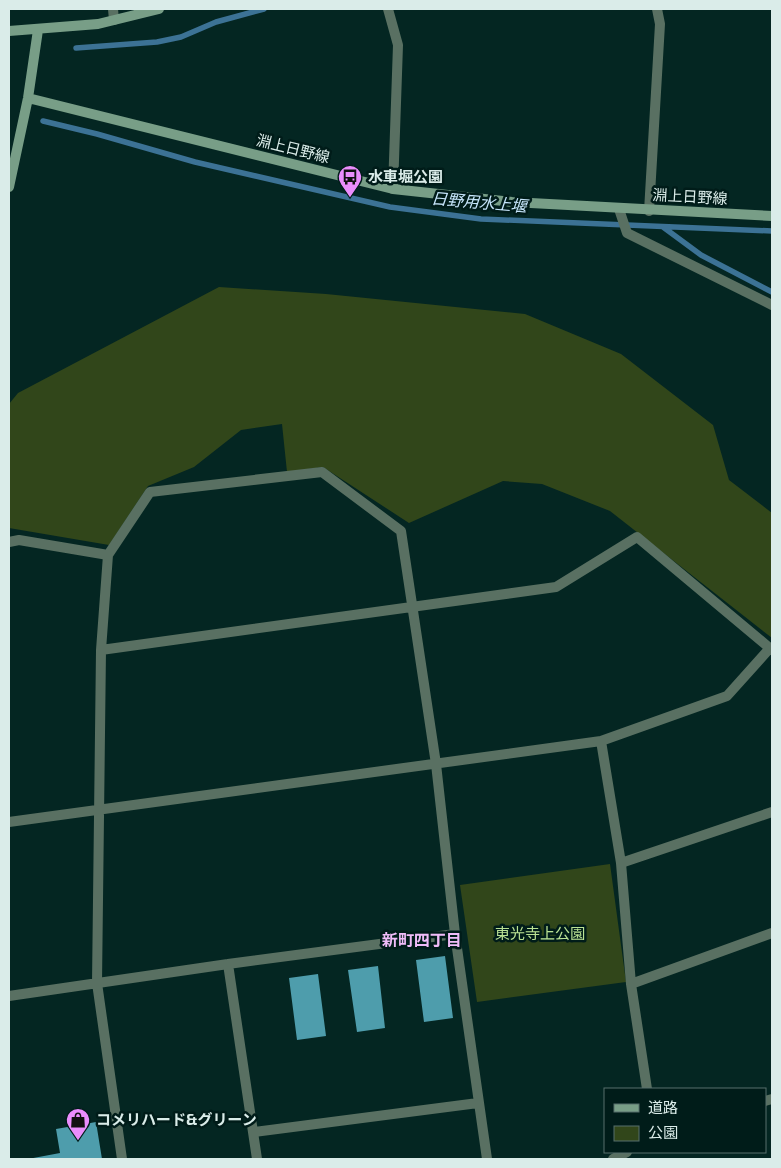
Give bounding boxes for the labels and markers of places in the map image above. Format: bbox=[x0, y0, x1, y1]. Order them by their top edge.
bus stop icon: 水車堀公園 bbox=[337, 164, 363, 198]
place label: 水車堀公園 bbox=[368, 167, 443, 185]
shop icon: コメリハード&グリーン bbox=[65, 1107, 91, 1141]
place label: コメリハード&グリーン bbox=[96, 1110, 257, 1128]

